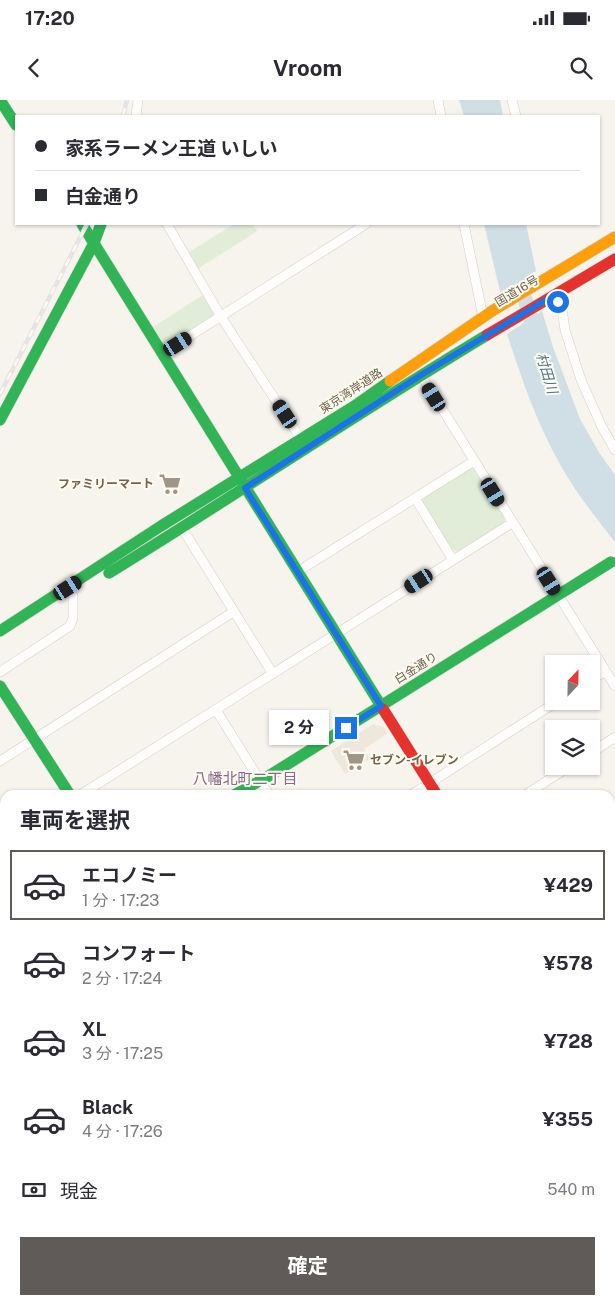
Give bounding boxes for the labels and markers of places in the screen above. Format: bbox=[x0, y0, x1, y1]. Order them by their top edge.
supermarket icon: ファミリーマート bbox=[157, 471, 183, 497]
place label: ファミリーマート bbox=[58, 477, 154, 491]
supermarket icon: セブン-イレブン bbox=[341, 747, 367, 773]
place label: セブン-イレブン bbox=[370, 753, 459, 767]

